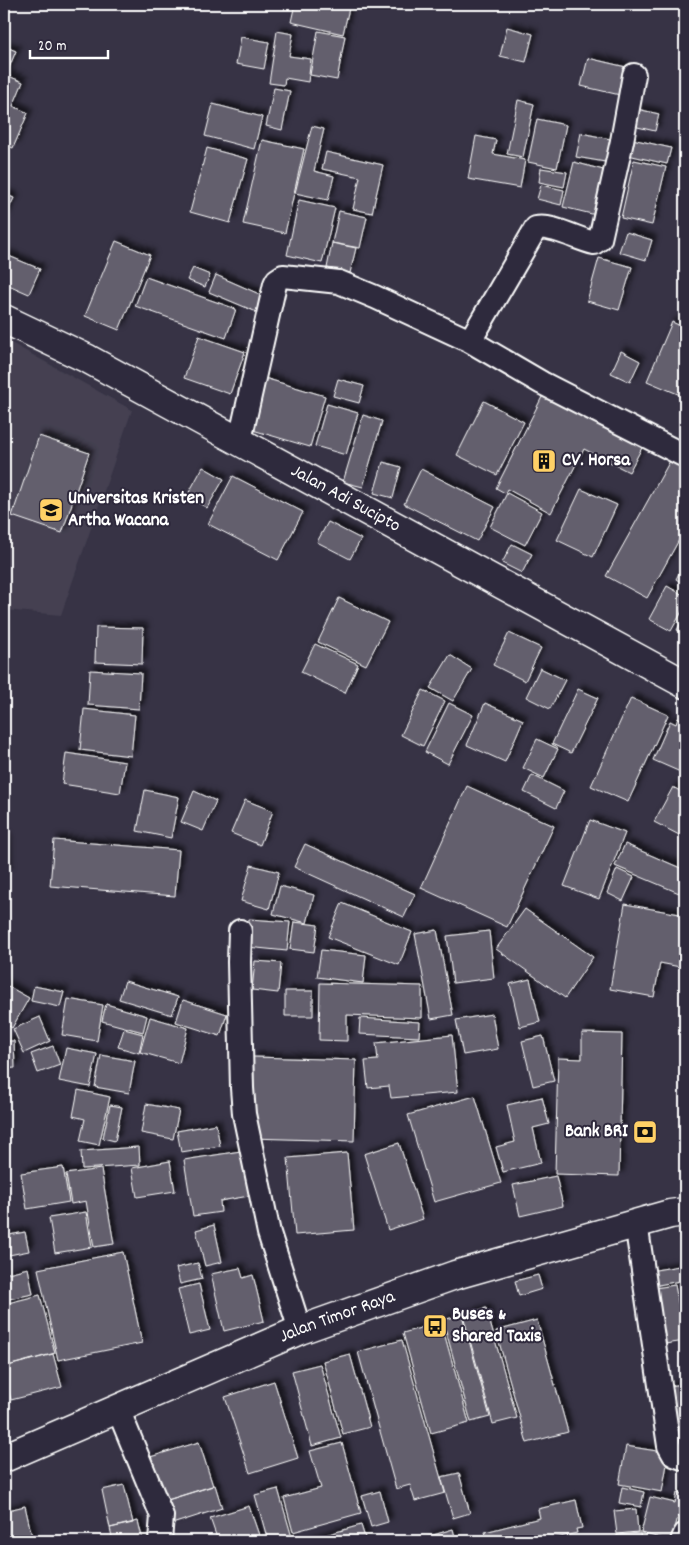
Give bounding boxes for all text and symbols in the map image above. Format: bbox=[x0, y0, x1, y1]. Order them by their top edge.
scale bar bbox=[30, 28, 108, 60]
text: 20 m bbox=[38, 36, 66, 58]
building icon: CV. Horsa bbox=[531, 448, 557, 474]
place label: CV. Horsa bbox=[562, 448, 631, 475]
street label: Jalan Adi Sucipto bbox=[285, 458, 405, 540]
place label: Universitas Kristen Artha Wacana bbox=[68, 486, 204, 535]
school or university icon: Universitas Kristen Artha Wacana bbox=[38, 497, 64, 523]
place label: Bank BRI bbox=[565, 1119, 628, 1146]
bank icon: Bank BRI bbox=[632, 1119, 658, 1145]
street label: Jalan Timor Raya bbox=[275, 1283, 400, 1351]
place label: Buses & Shared Taxis bbox=[452, 1302, 542, 1351]
bus stop icon: Buses & Shared Taxis bbox=[422, 1313, 448, 1339]

